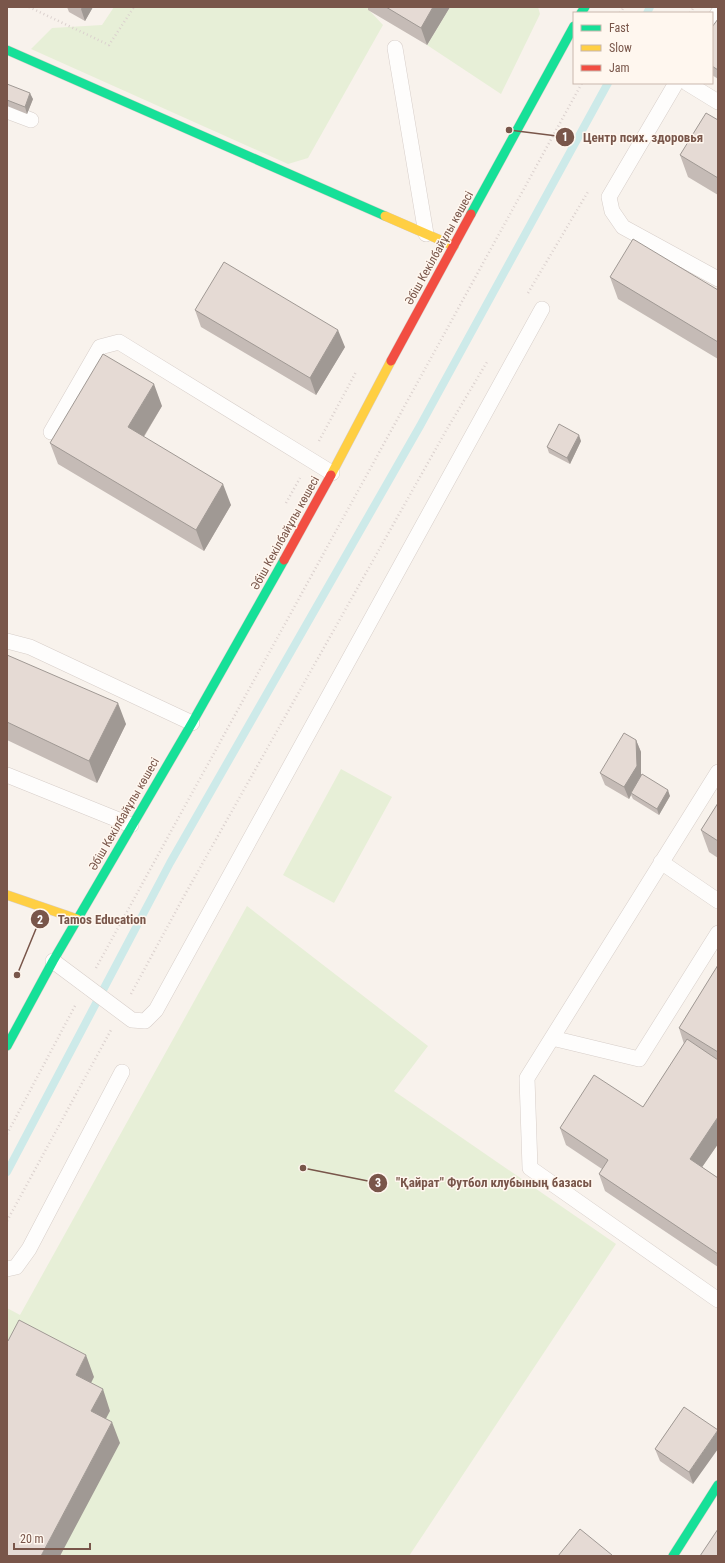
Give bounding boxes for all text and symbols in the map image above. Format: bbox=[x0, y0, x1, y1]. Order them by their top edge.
legend bbox=[573, 12, 713, 84]
text: Fast bbox=[609, 21, 630, 35]
text: Slow bbox=[609, 41, 632, 55]
text: Jam bbox=[609, 61, 630, 75]
callout: Центр псих. здоровья bbox=[555, 125, 711, 150]
text: 1 bbox=[562, 130, 568, 144]
text: Центр псих. здоровья bbox=[583, 130, 703, 145]
street label: Әбіш Кекілбайұлы көшесі bbox=[402, 189, 476, 307]
street label: Әбіш Кекілбайұлы көшесі bbox=[248, 474, 322, 592]
street label: Әбіш Кекілбайұлы көшесі bbox=[86, 755, 162, 873]
callout: Tamos Education bbox=[30, 907, 154, 932]
text: Tamos Education bbox=[58, 912, 146, 927]
text: 2 bbox=[37, 913, 43, 927]
callout: "Қайрат" Футбол клубының базасы bbox=[368, 1170, 600, 1195]
text: "Қайрат" Футбол клубының базасы bbox=[396, 1175, 592, 1190]
text: 3 bbox=[375, 1176, 381, 1190]
scale bar bbox=[14, 1525, 90, 1551]
text: 20 m bbox=[20, 1532, 44, 1546]

